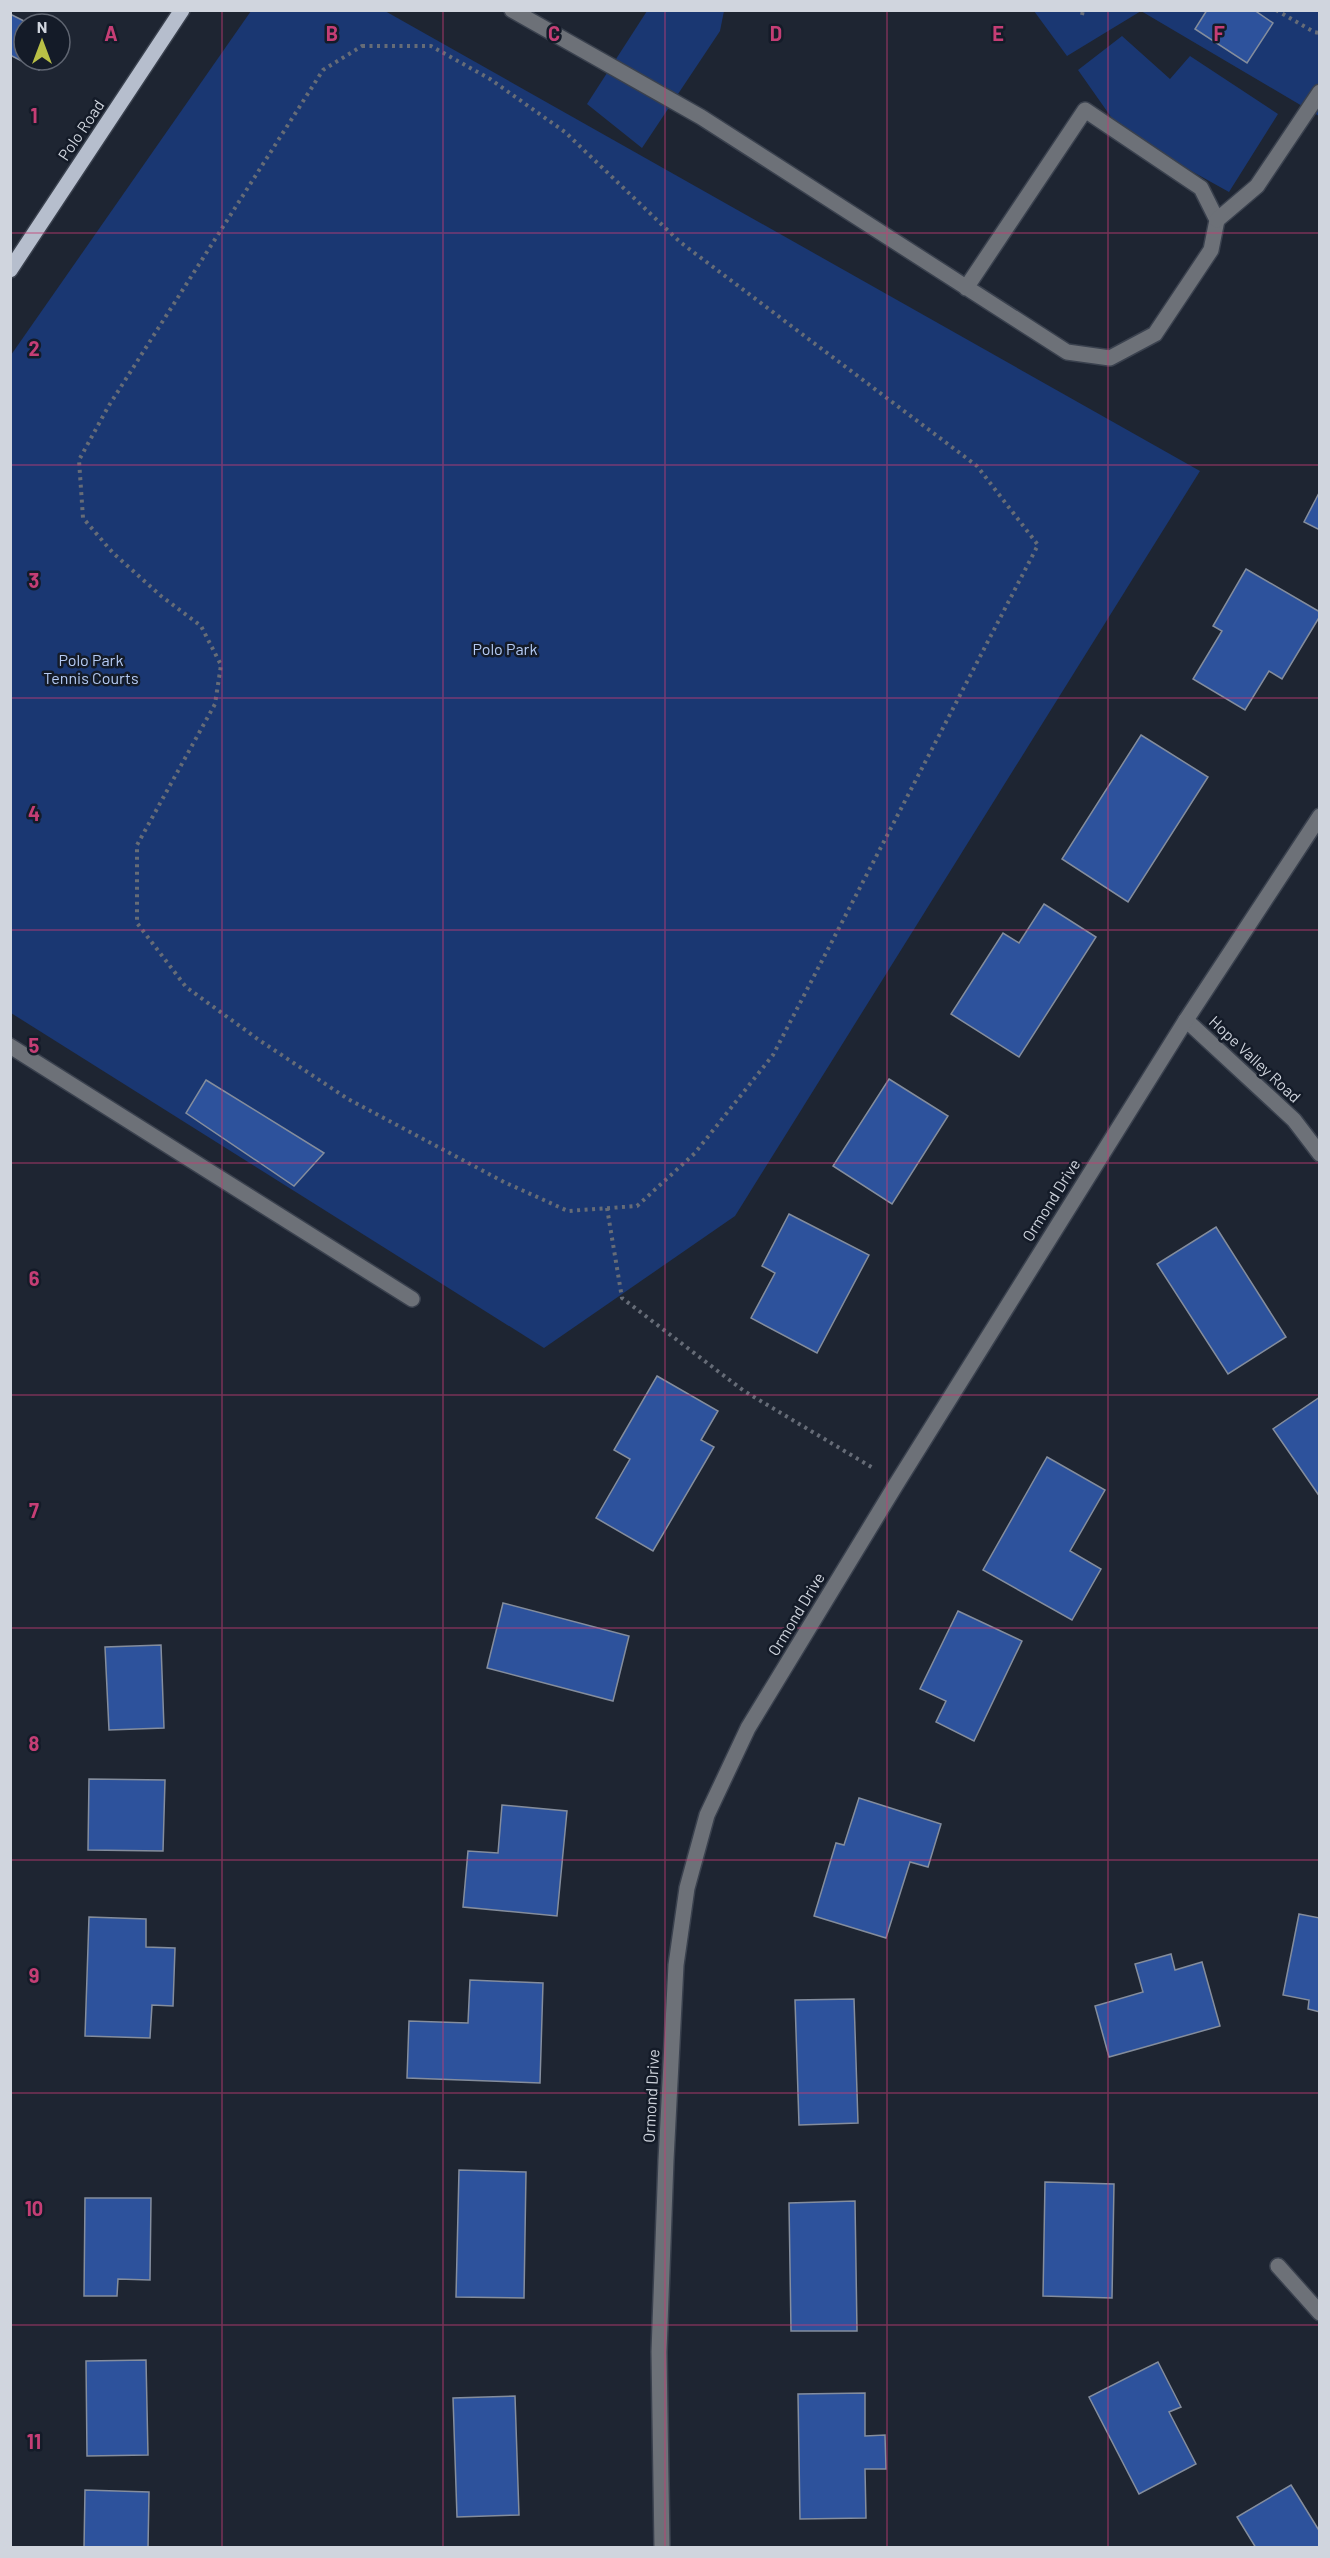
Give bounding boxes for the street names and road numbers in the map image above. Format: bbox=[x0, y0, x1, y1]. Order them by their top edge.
street label: Polo Road bbox=[53, 96, 108, 164]
street label: Hope Valley Road bbox=[1206, 1011, 1305, 1106]
street label: Ormond Drive bbox=[1018, 1155, 1083, 1245]
street label: Ormond Drive bbox=[763, 1569, 828, 1659]
street label: Ormond Drive bbox=[639, 2049, 662, 2143]

